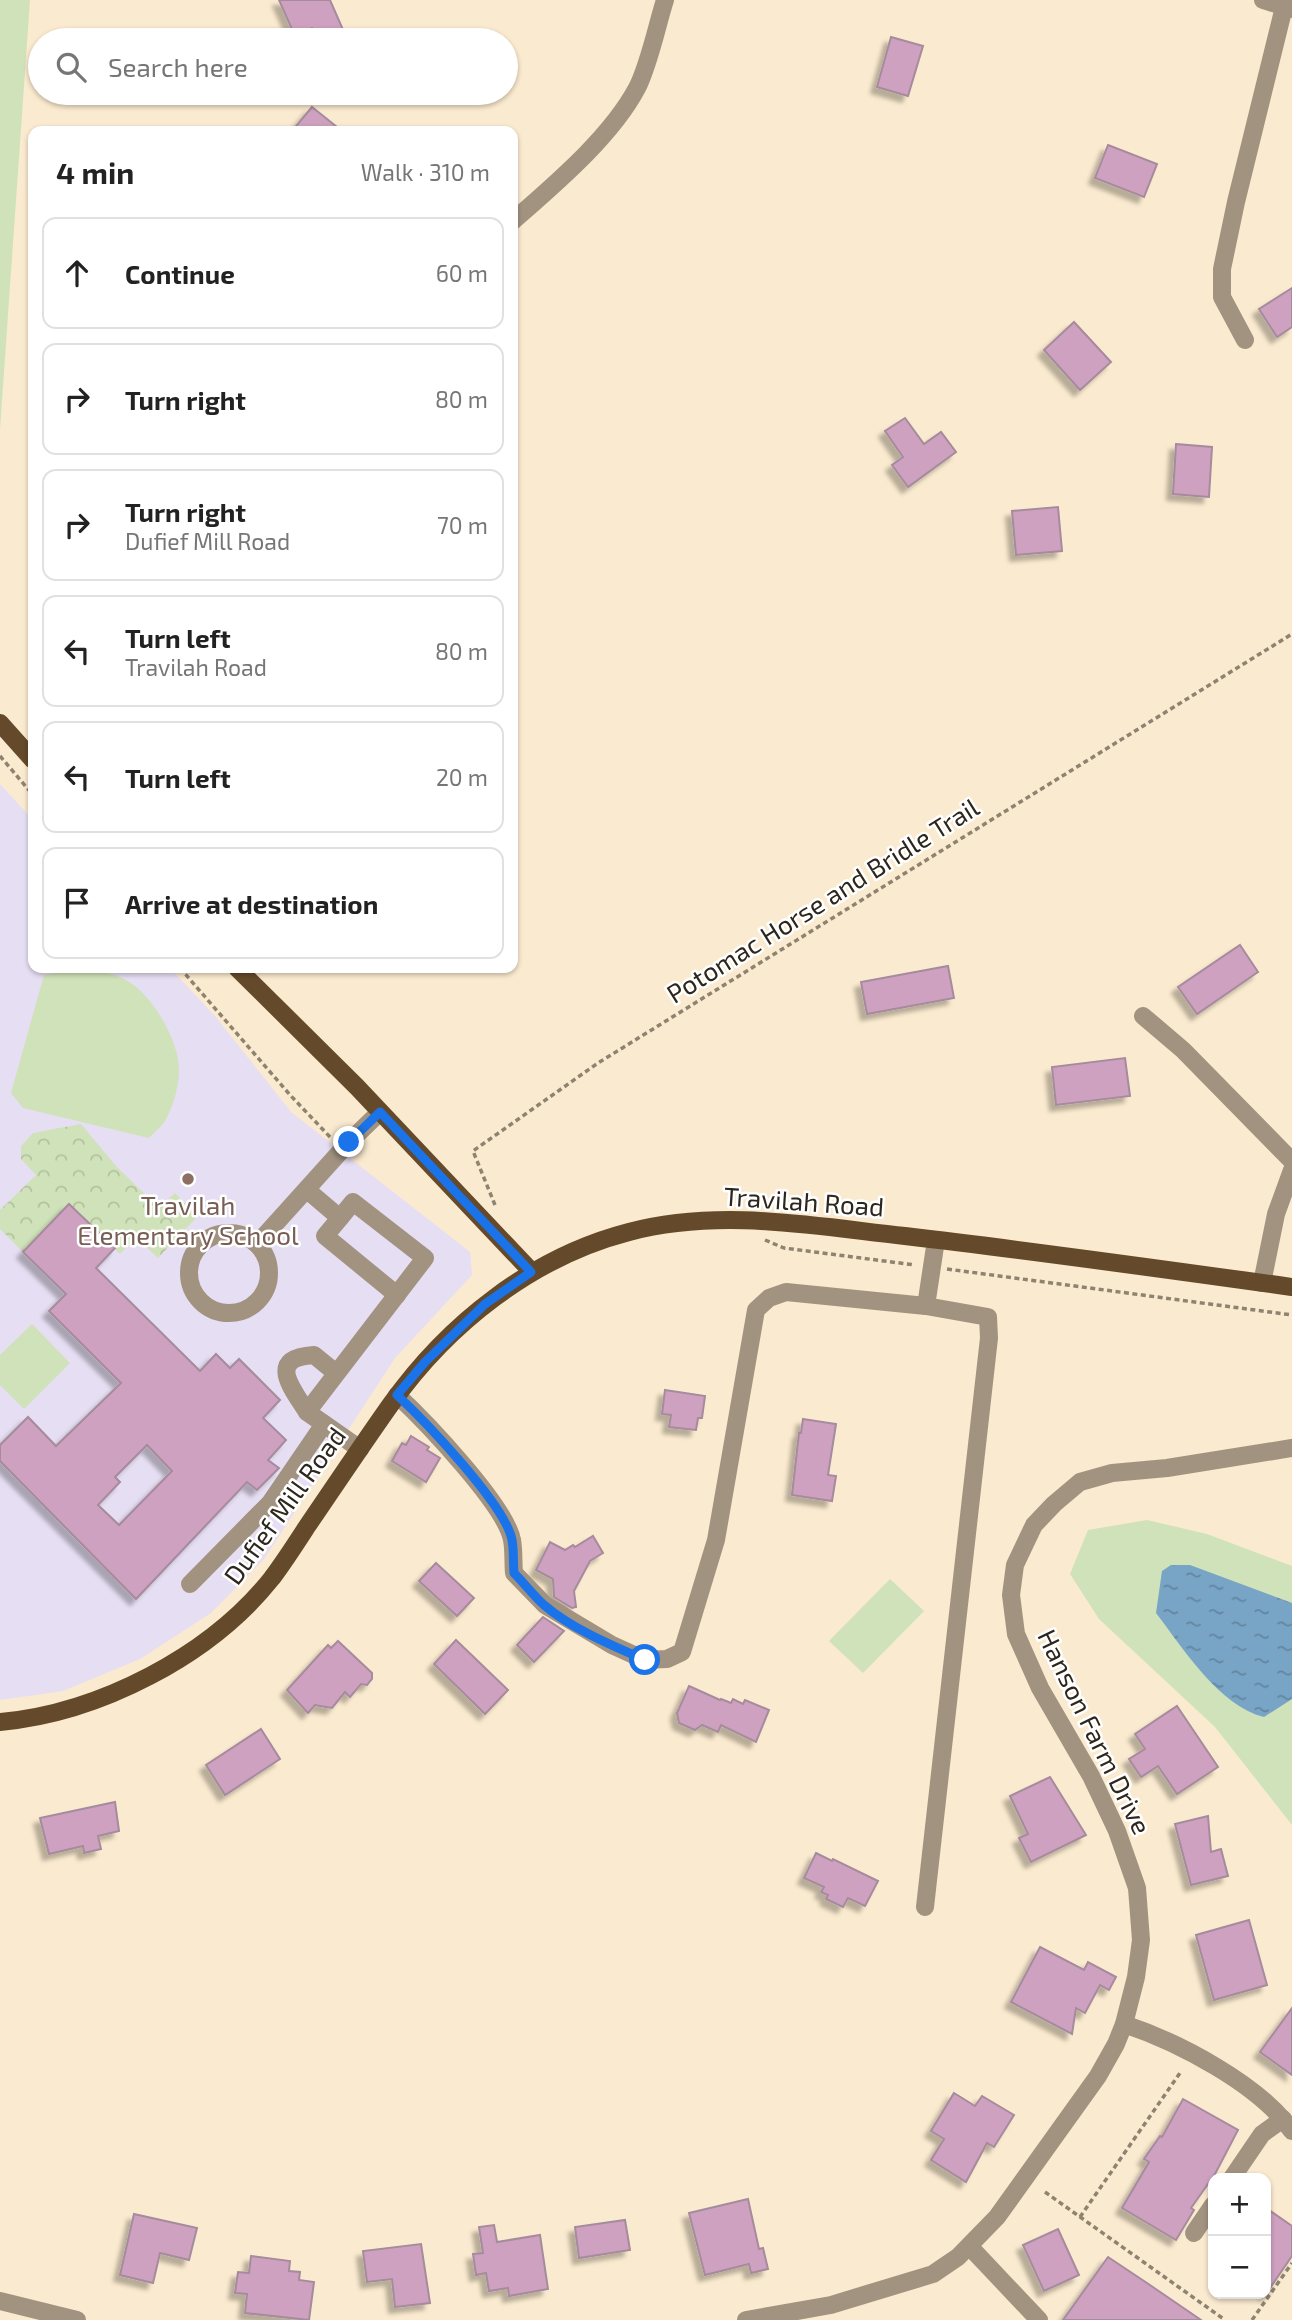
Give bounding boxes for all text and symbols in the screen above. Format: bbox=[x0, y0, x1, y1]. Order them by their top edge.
search box bbox=[28, 28, 518, 105]
icon: search bbox=[52, 48, 90, 86]
text: Search here bbox=[108, 51, 248, 82]
text: 4 min bbox=[56, 154, 134, 190]
text: Walk · 310 m bbox=[361, 158, 490, 186]
icon: ahead bbox=[58, 254, 96, 292]
text: Continue bbox=[125, 258, 235, 289]
text: 60 m bbox=[436, 259, 488, 287]
icon: right bbox=[58, 380, 96, 418]
text: Turn right bbox=[125, 384, 246, 415]
text: 80 m bbox=[435, 385, 488, 413]
text: Turn right bbox=[125, 496, 246, 527]
icon: right bbox=[58, 506, 96, 544]
text: 70 m bbox=[437, 511, 488, 539]
text: Dufief Mill Road bbox=[125, 527, 290, 555]
text: Turn left bbox=[125, 622, 231, 653]
icon: left bbox=[58, 632, 96, 670]
text: 80 m bbox=[435, 637, 488, 665]
text: Travilah Road bbox=[125, 653, 267, 681]
icon: left bbox=[58, 758, 96, 796]
text: Turn left bbox=[125, 762, 231, 793]
text: 20 m bbox=[436, 763, 488, 791]
street label: Potomac Horse and Bridle Trail bbox=[660, 790, 984, 1009]
icon: arrive bbox=[58, 884, 96, 922]
text: Arrive at destination bbox=[125, 888, 378, 919]
route end bbox=[333, 1126, 364, 1157]
marker: Travilah Elementary School bbox=[180, 1171, 196, 1187]
street label: Travilah Road bbox=[723, 1179, 885, 1222]
place label: Travilah Elementary School bbox=[77, 1189, 299, 1250]
street label: Dufief Mill Road bbox=[216, 1420, 351, 1590]
street label: Hanson Farm Drive bbox=[1032, 1624, 1158, 1839]
route start bbox=[629, 1644, 660, 1675]
map controls bbox=[1208, 2173, 1271, 2299]
button: + bbox=[1208, 2173, 1271, 2236]
button: − bbox=[1208, 2236, 1271, 2299]

